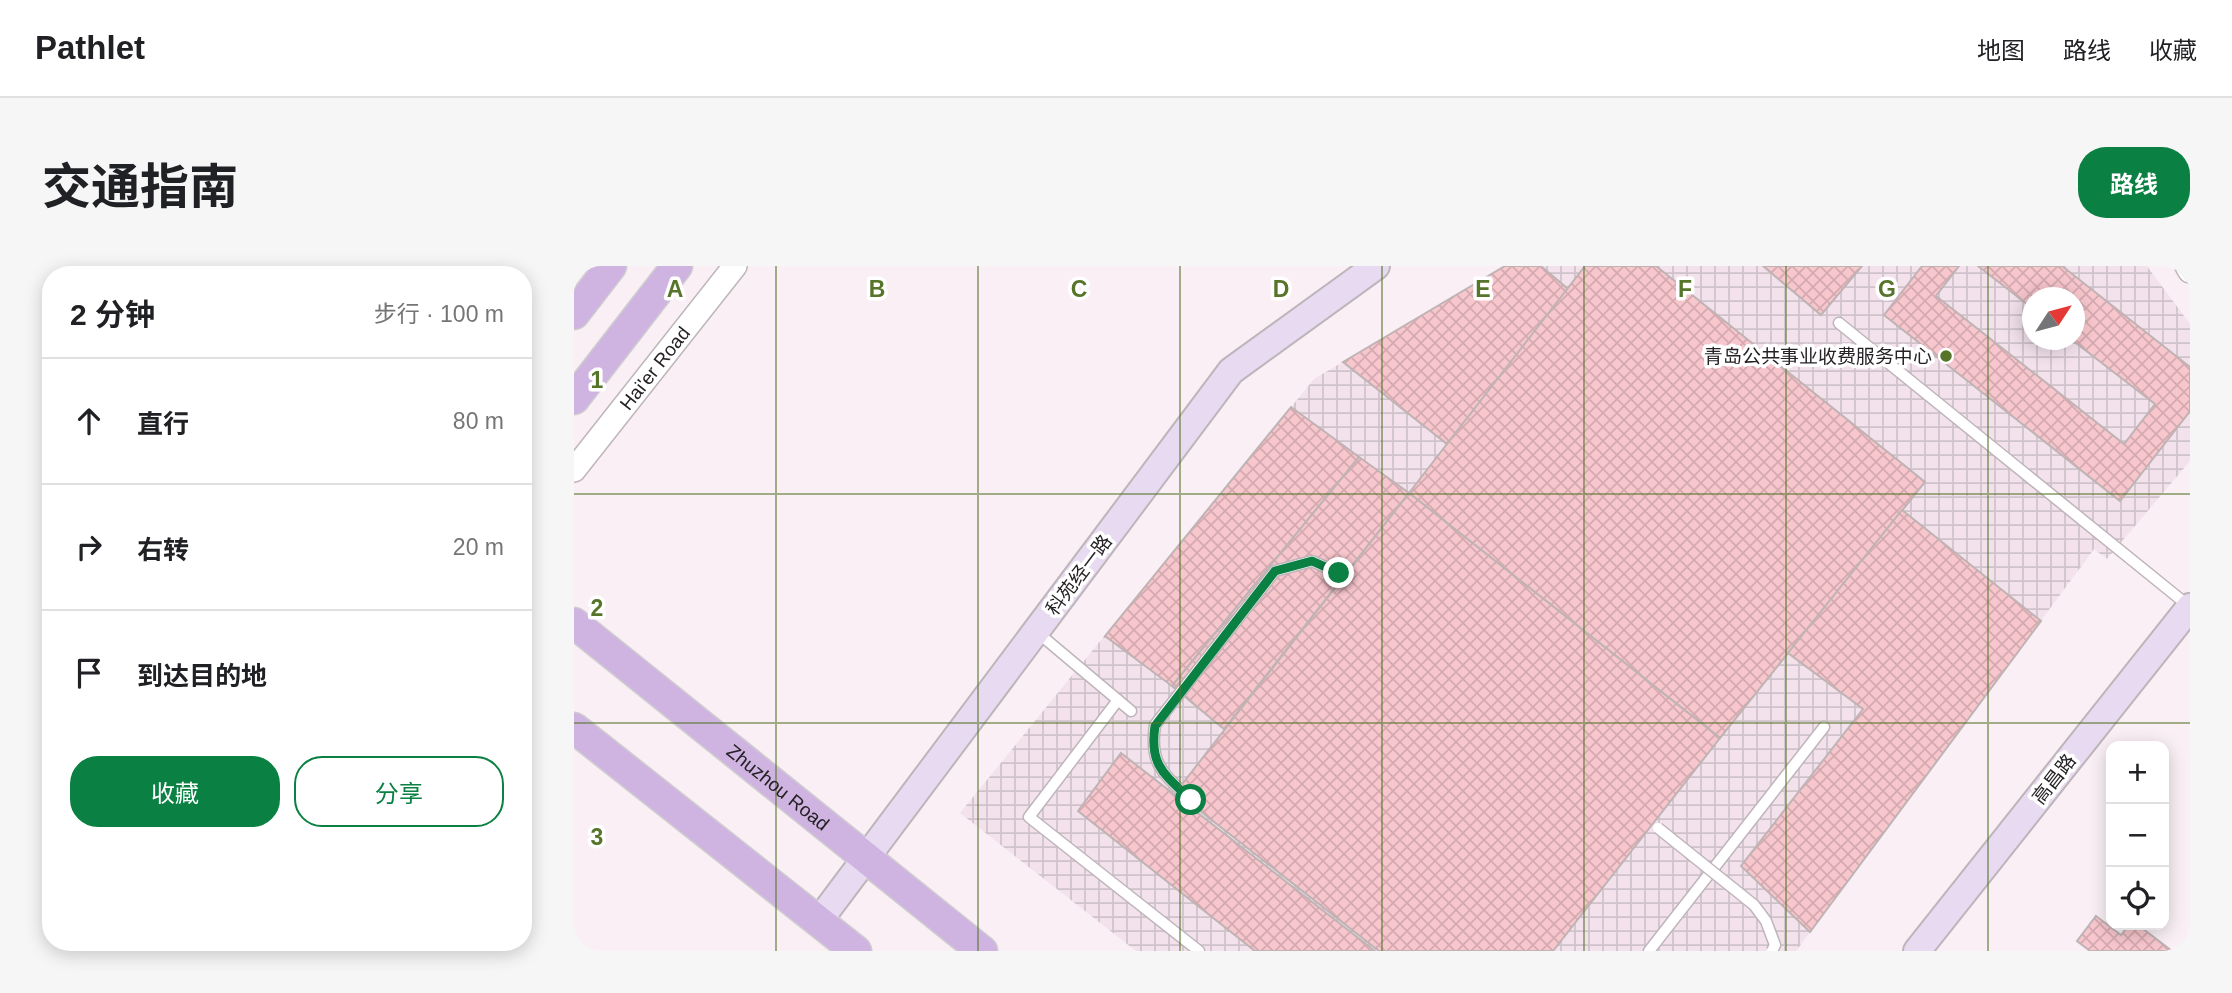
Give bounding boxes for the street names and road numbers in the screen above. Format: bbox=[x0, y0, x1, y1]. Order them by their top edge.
street label: Hai'er Road bbox=[615, 322, 694, 414]
street label: 科苑经一路 bbox=[1042, 531, 1116, 619]
street label: Zhuzhou Road bbox=[723, 740, 833, 834]
street label: 高昌路 bbox=[2028, 750, 2080, 808]

